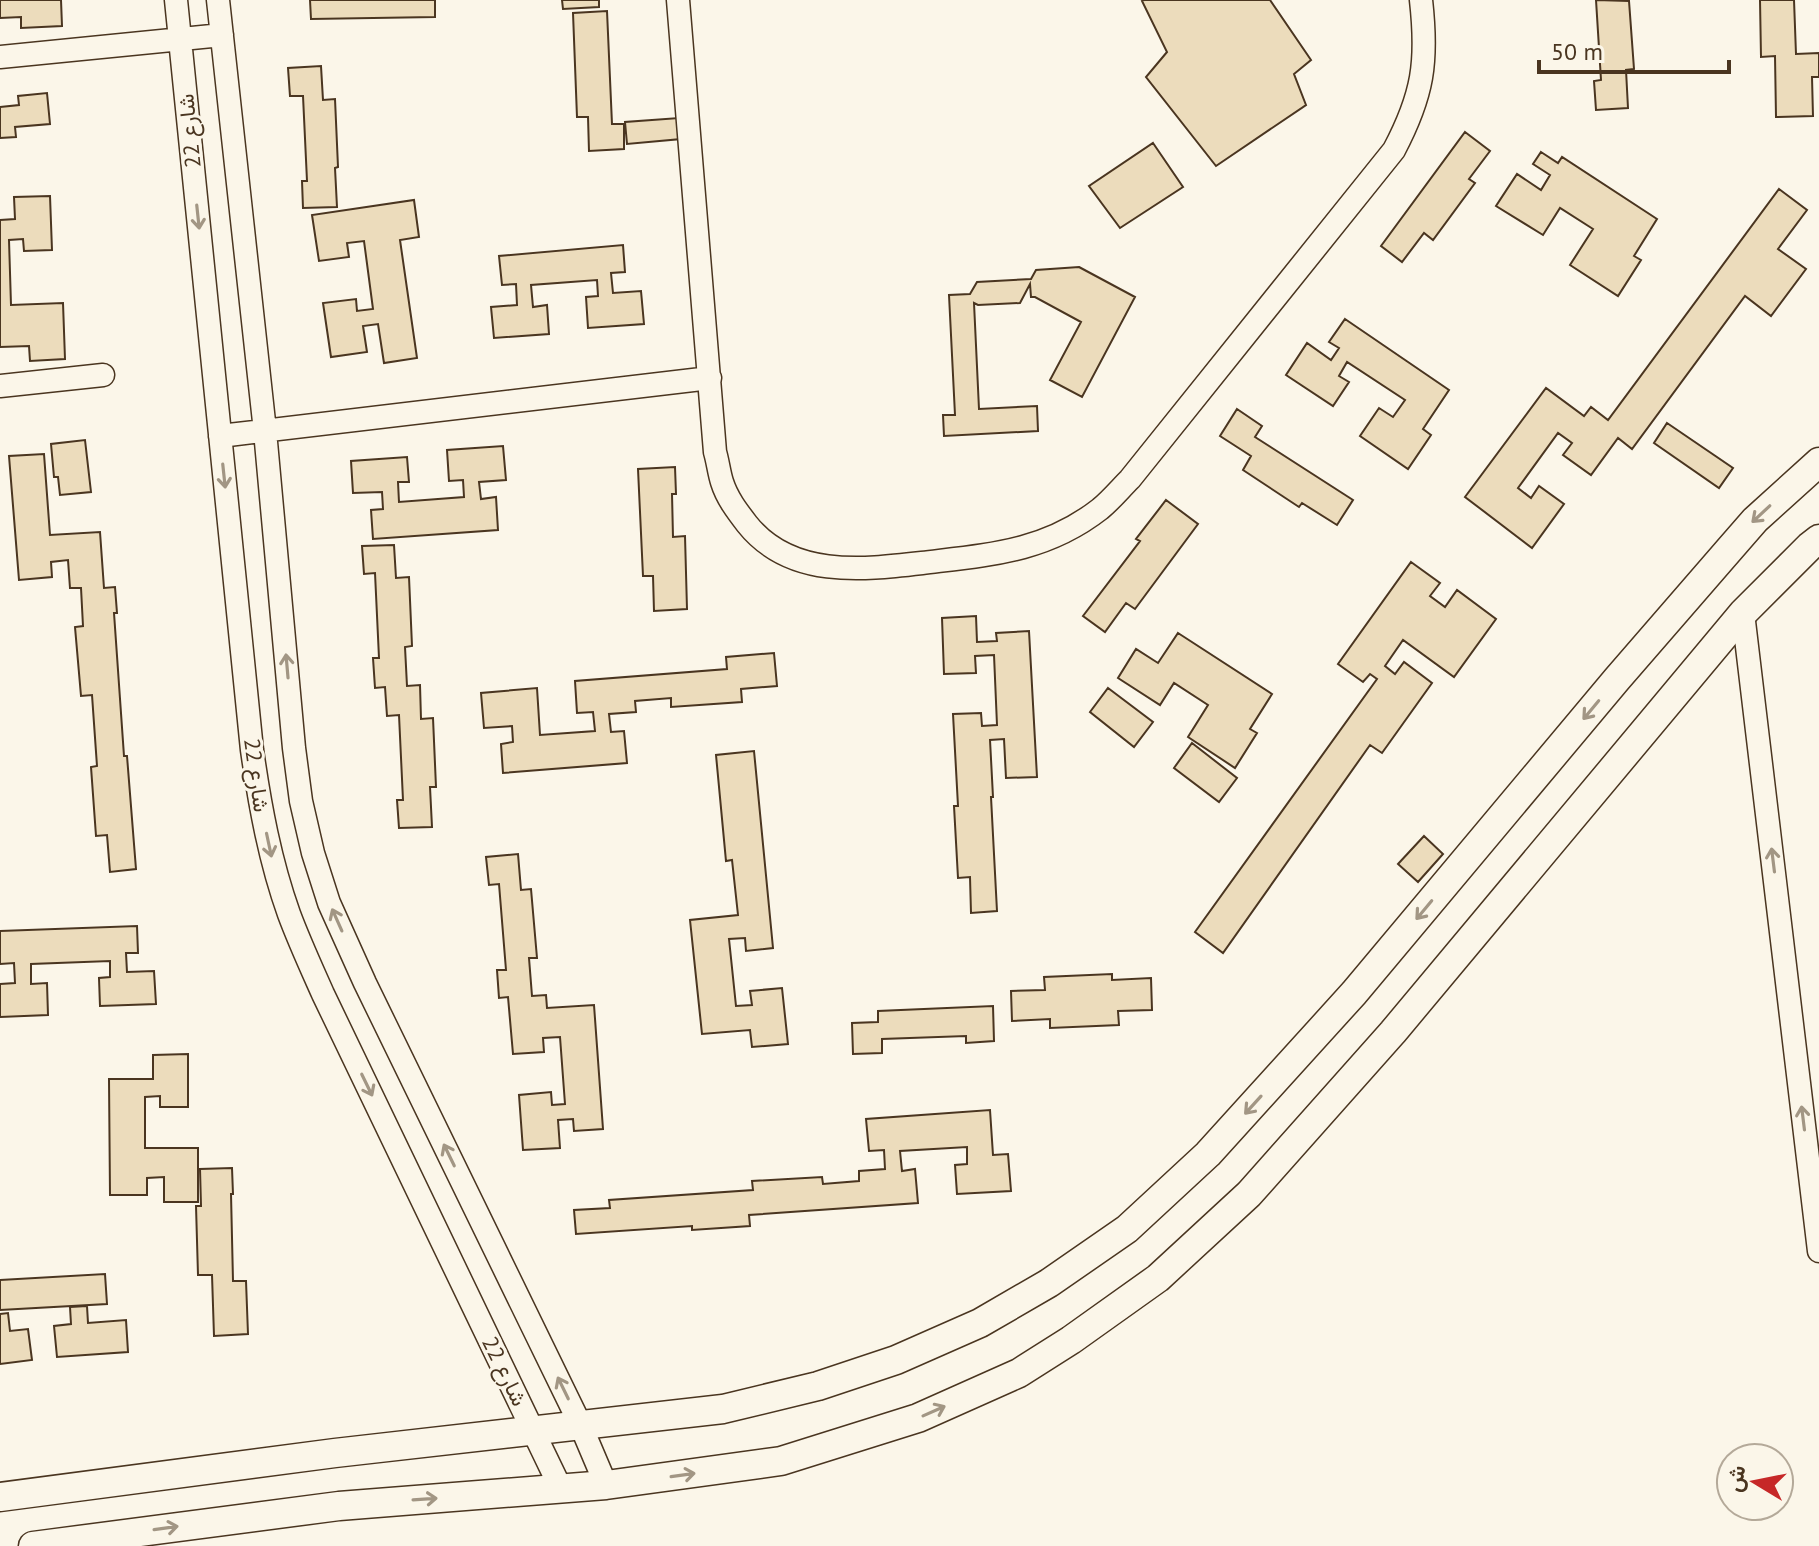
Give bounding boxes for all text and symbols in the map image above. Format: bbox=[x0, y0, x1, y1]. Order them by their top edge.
scale bar bbox=[1539, 24, 1729, 74]
text: 50 m bbox=[1551, 36, 1603, 67]
street label: شارع 22 bbox=[171, 93, 208, 169]
one-way arrow bbox=[190, 203, 205, 230]
one-way arrow bbox=[217, 462, 232, 488]
one-way arrow bbox=[1752, 505, 1772, 523]
one-way arrow bbox=[279, 654, 294, 680]
one-way arrow bbox=[1582, 700, 1600, 720]
street label: شارع 22 bbox=[237, 736, 276, 814]
one-way arrow bbox=[262, 831, 277, 857]
one-way arrow bbox=[1765, 847, 1780, 874]
one-way arrow bbox=[1415, 899, 1433, 919]
one-way arrow bbox=[329, 908, 344, 932]
one-way arrow bbox=[360, 1072, 375, 1096]
one-way arrow bbox=[1244, 1095, 1262, 1115]
one-way arrow bbox=[1796, 1105, 1811, 1132]
one-way arrow bbox=[441, 1143, 456, 1167]
street label: شارع 22 bbox=[475, 1332, 534, 1411]
one-way arrow bbox=[555, 1377, 570, 1401]
one-way arrow bbox=[922, 1403, 946, 1418]
north arrow bbox=[1715, 1442, 1795, 1522]
text: ش bbox=[1719, 1463, 1751, 1494]
one-way arrow bbox=[670, 1467, 695, 1482]
one-way arrow bbox=[411, 1491, 437, 1506]
one-way arrow bbox=[152, 1521, 179, 1536]

